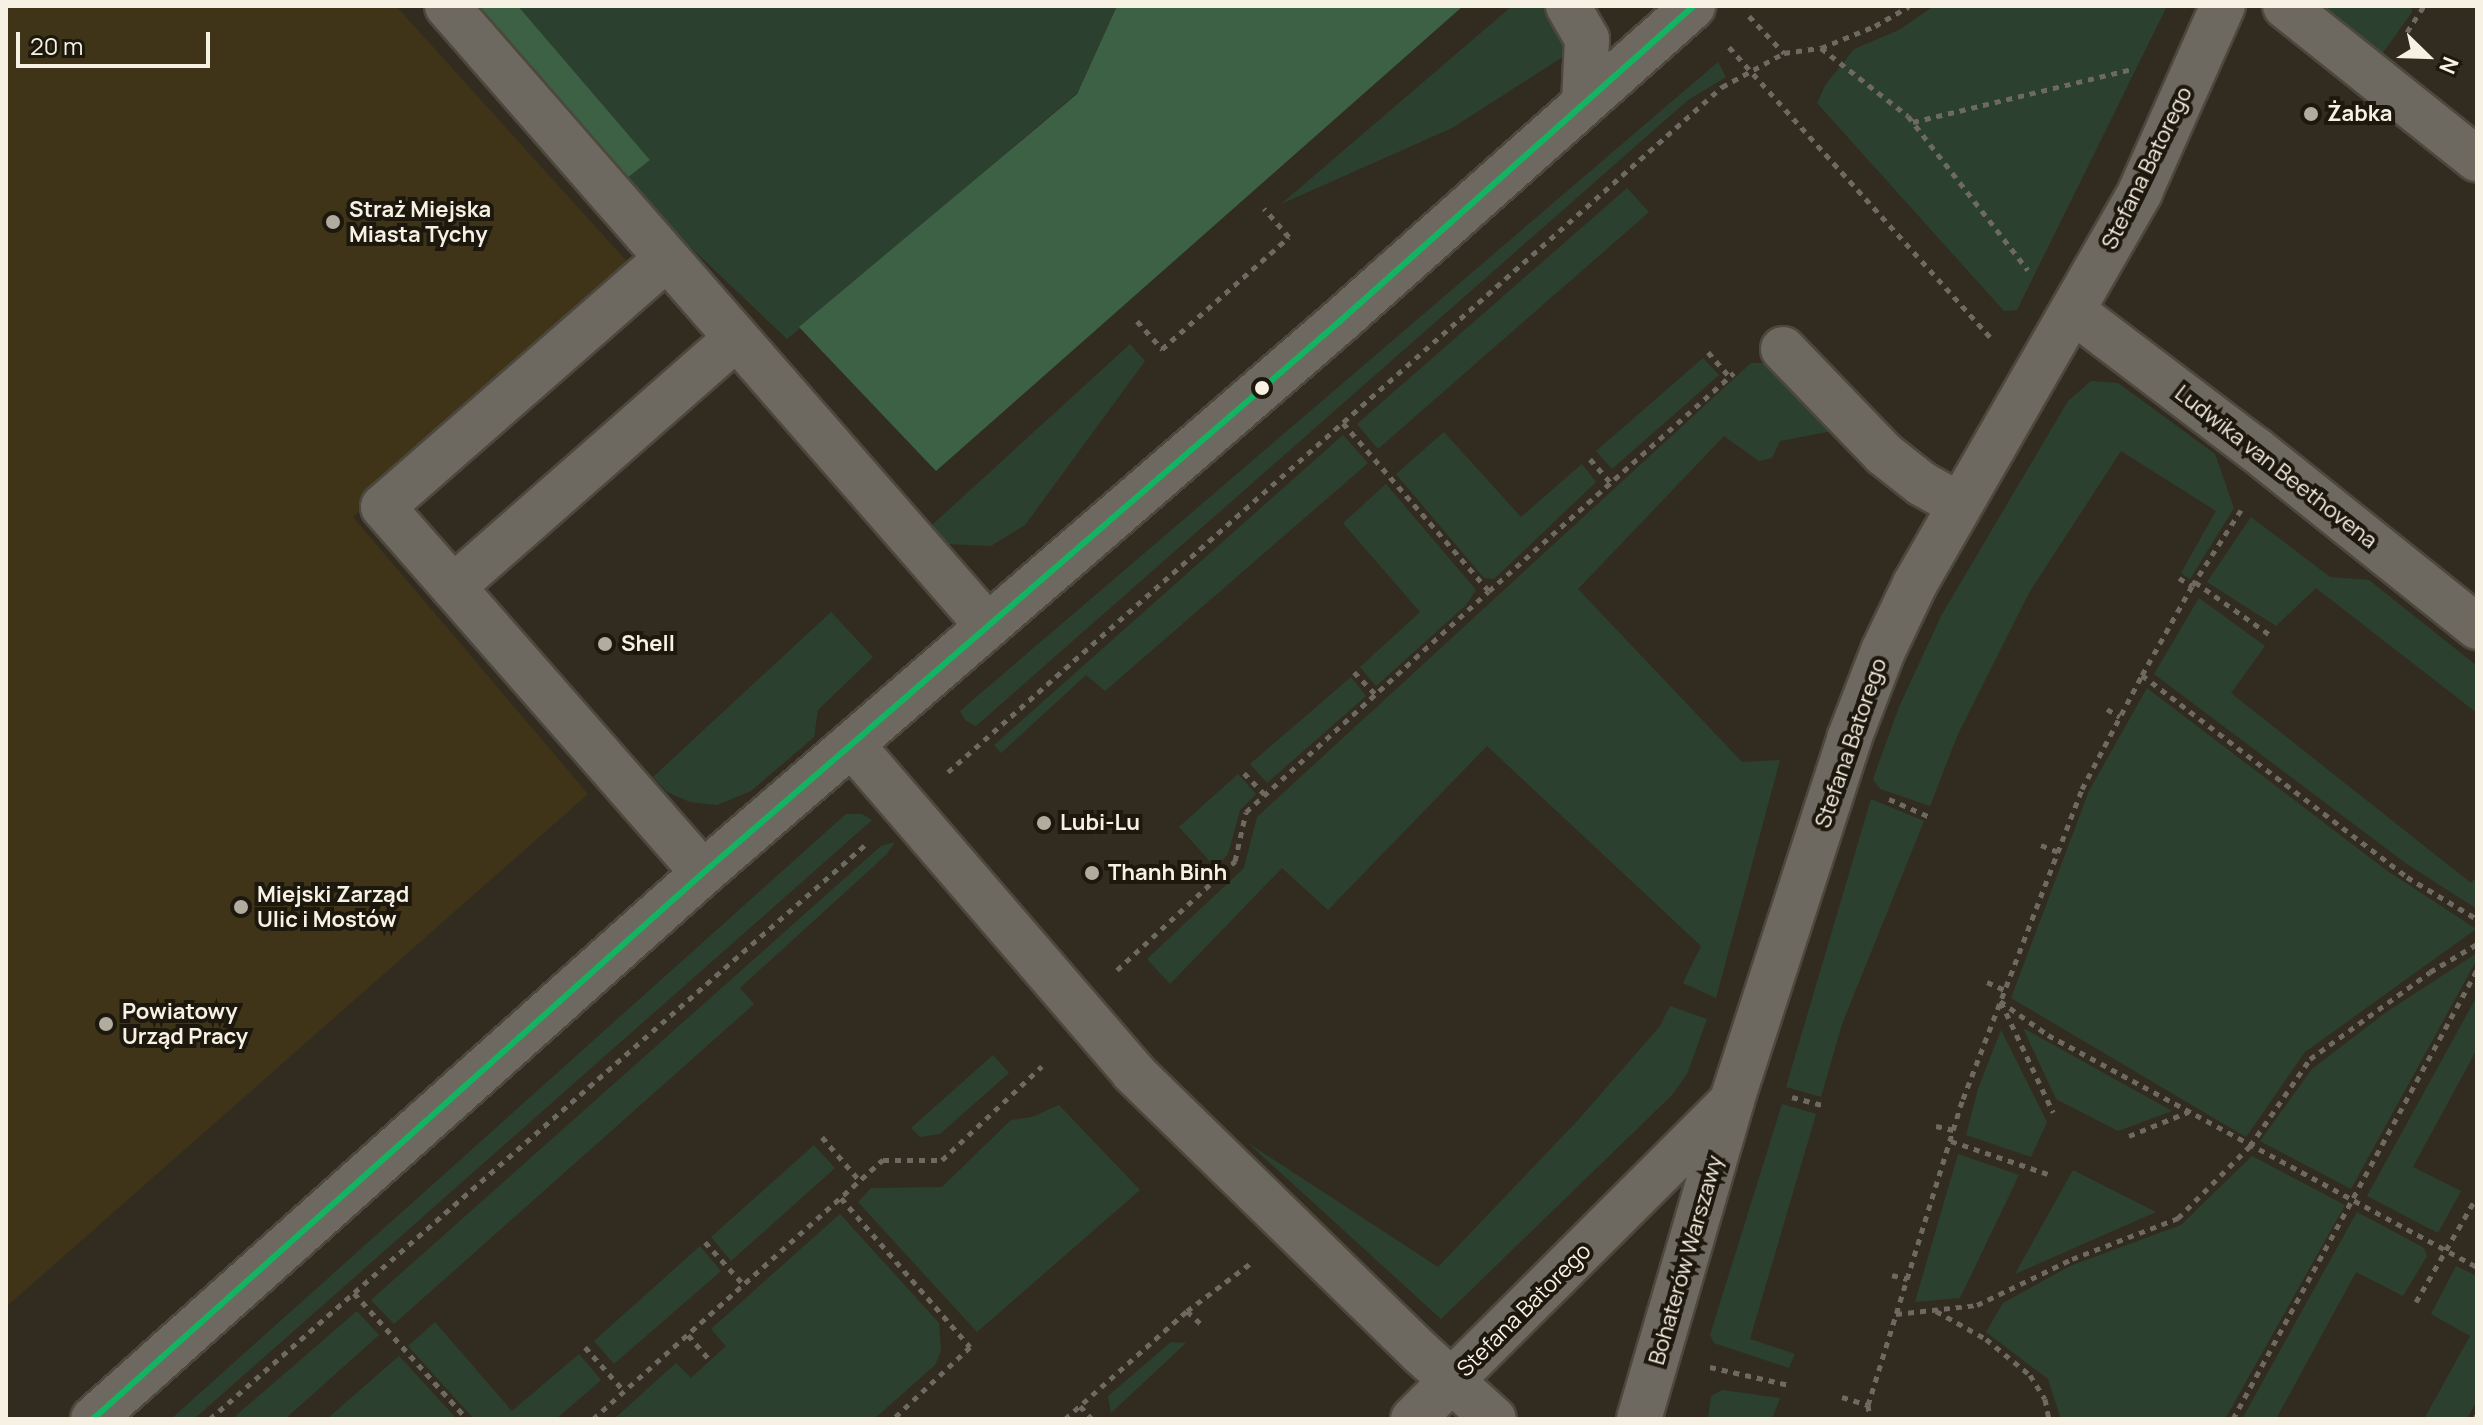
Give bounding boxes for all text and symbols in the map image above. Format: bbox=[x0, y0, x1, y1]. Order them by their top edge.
scale bar bbox=[20, 16, 214, 66]
north arrow bbox=[2387, 16, 2467, 96]
text: 20 m bbox=[30, 29, 83, 62]
text: N bbox=[2432, 52, 2466, 79]
street label: Stefana Batorego bbox=[2096, 82, 2198, 254]
place label: Żabka bbox=[2327, 101, 2392, 127]
marker: Żabka bbox=[2302, 105, 2320, 123]
place label: Straż Miejska Miasta Tychy bbox=[349, 196, 491, 248]
marker: Straż Miejska Miasta Tychy bbox=[324, 213, 342, 231]
unlabelled marker bbox=[1254, 380, 1270, 396]
street label: Ludwika van Beethovena bbox=[2170, 380, 2382, 554]
place label: Shell bbox=[621, 631, 675, 657]
marker: Shell bbox=[596, 635, 614, 653]
street label: Stefana Batorego bbox=[1810, 655, 1892, 831]
place label: Lubi-Lu bbox=[1060, 810, 1140, 836]
marker: Lubi-Lu bbox=[1035, 814, 1053, 832]
place label: Thanh Binh bbox=[1108, 860, 1227, 886]
marker: Thanh Binh bbox=[1083, 864, 1101, 882]
place label: Miejski Zarząd Ulic i Mostów bbox=[257, 881, 409, 932]
marker: Miejski Zarząd Ulic i Mostów bbox=[232, 898, 250, 916]
place label: Powiatowy Urząd Pracy bbox=[122, 998, 248, 1050]
marker: Powiatowy Urząd Pracy bbox=[97, 1015, 115, 1033]
street label: Bohaterów Warszawy bbox=[1643, 1152, 1729, 1368]
street label: Stefana Batorego bbox=[1452, 1238, 1596, 1382]

